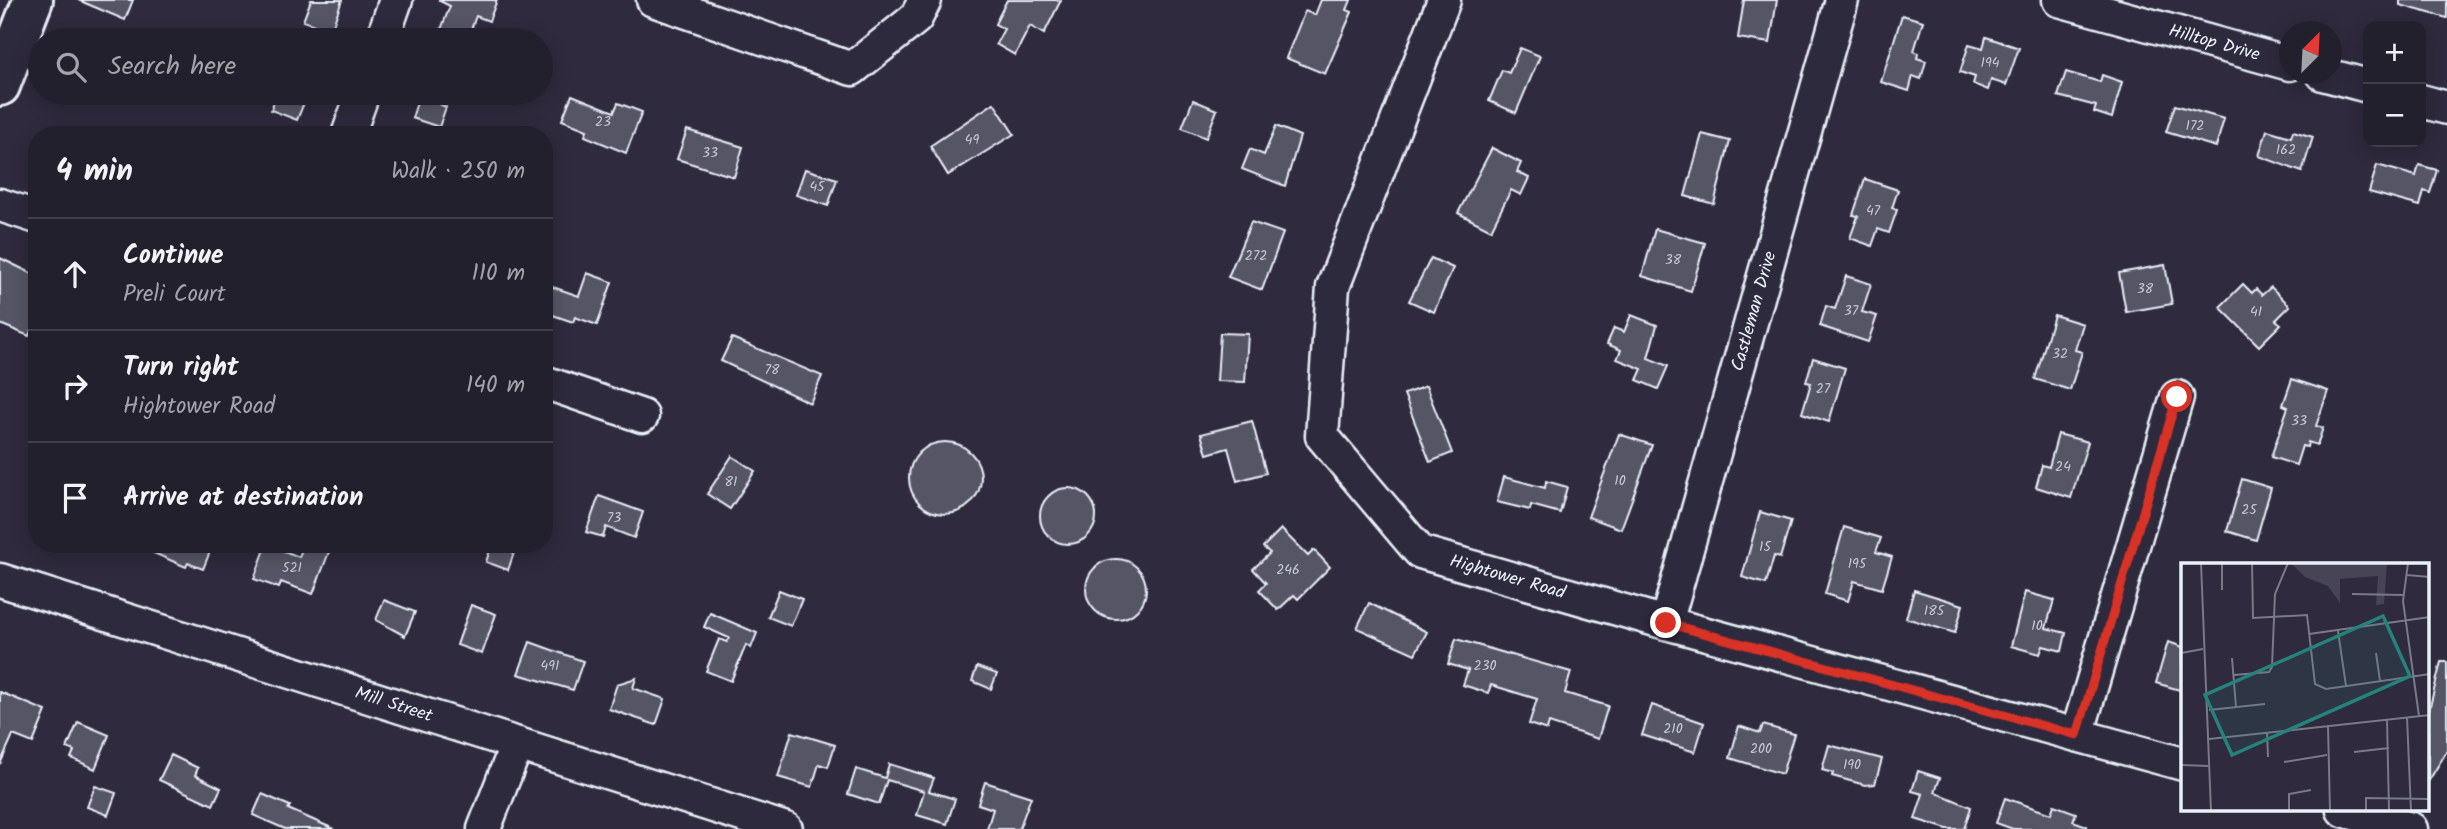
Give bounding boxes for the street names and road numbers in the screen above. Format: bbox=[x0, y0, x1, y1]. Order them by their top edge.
street label: Hilltop Drive bbox=[2165, 16, 2263, 69]
street label: Castleman Drive bbox=[1723, 248, 1785, 375]
street label: Hightower Road bbox=[1446, 547, 1570, 608]
street label: Mill Street bbox=[351, 679, 437, 731]

